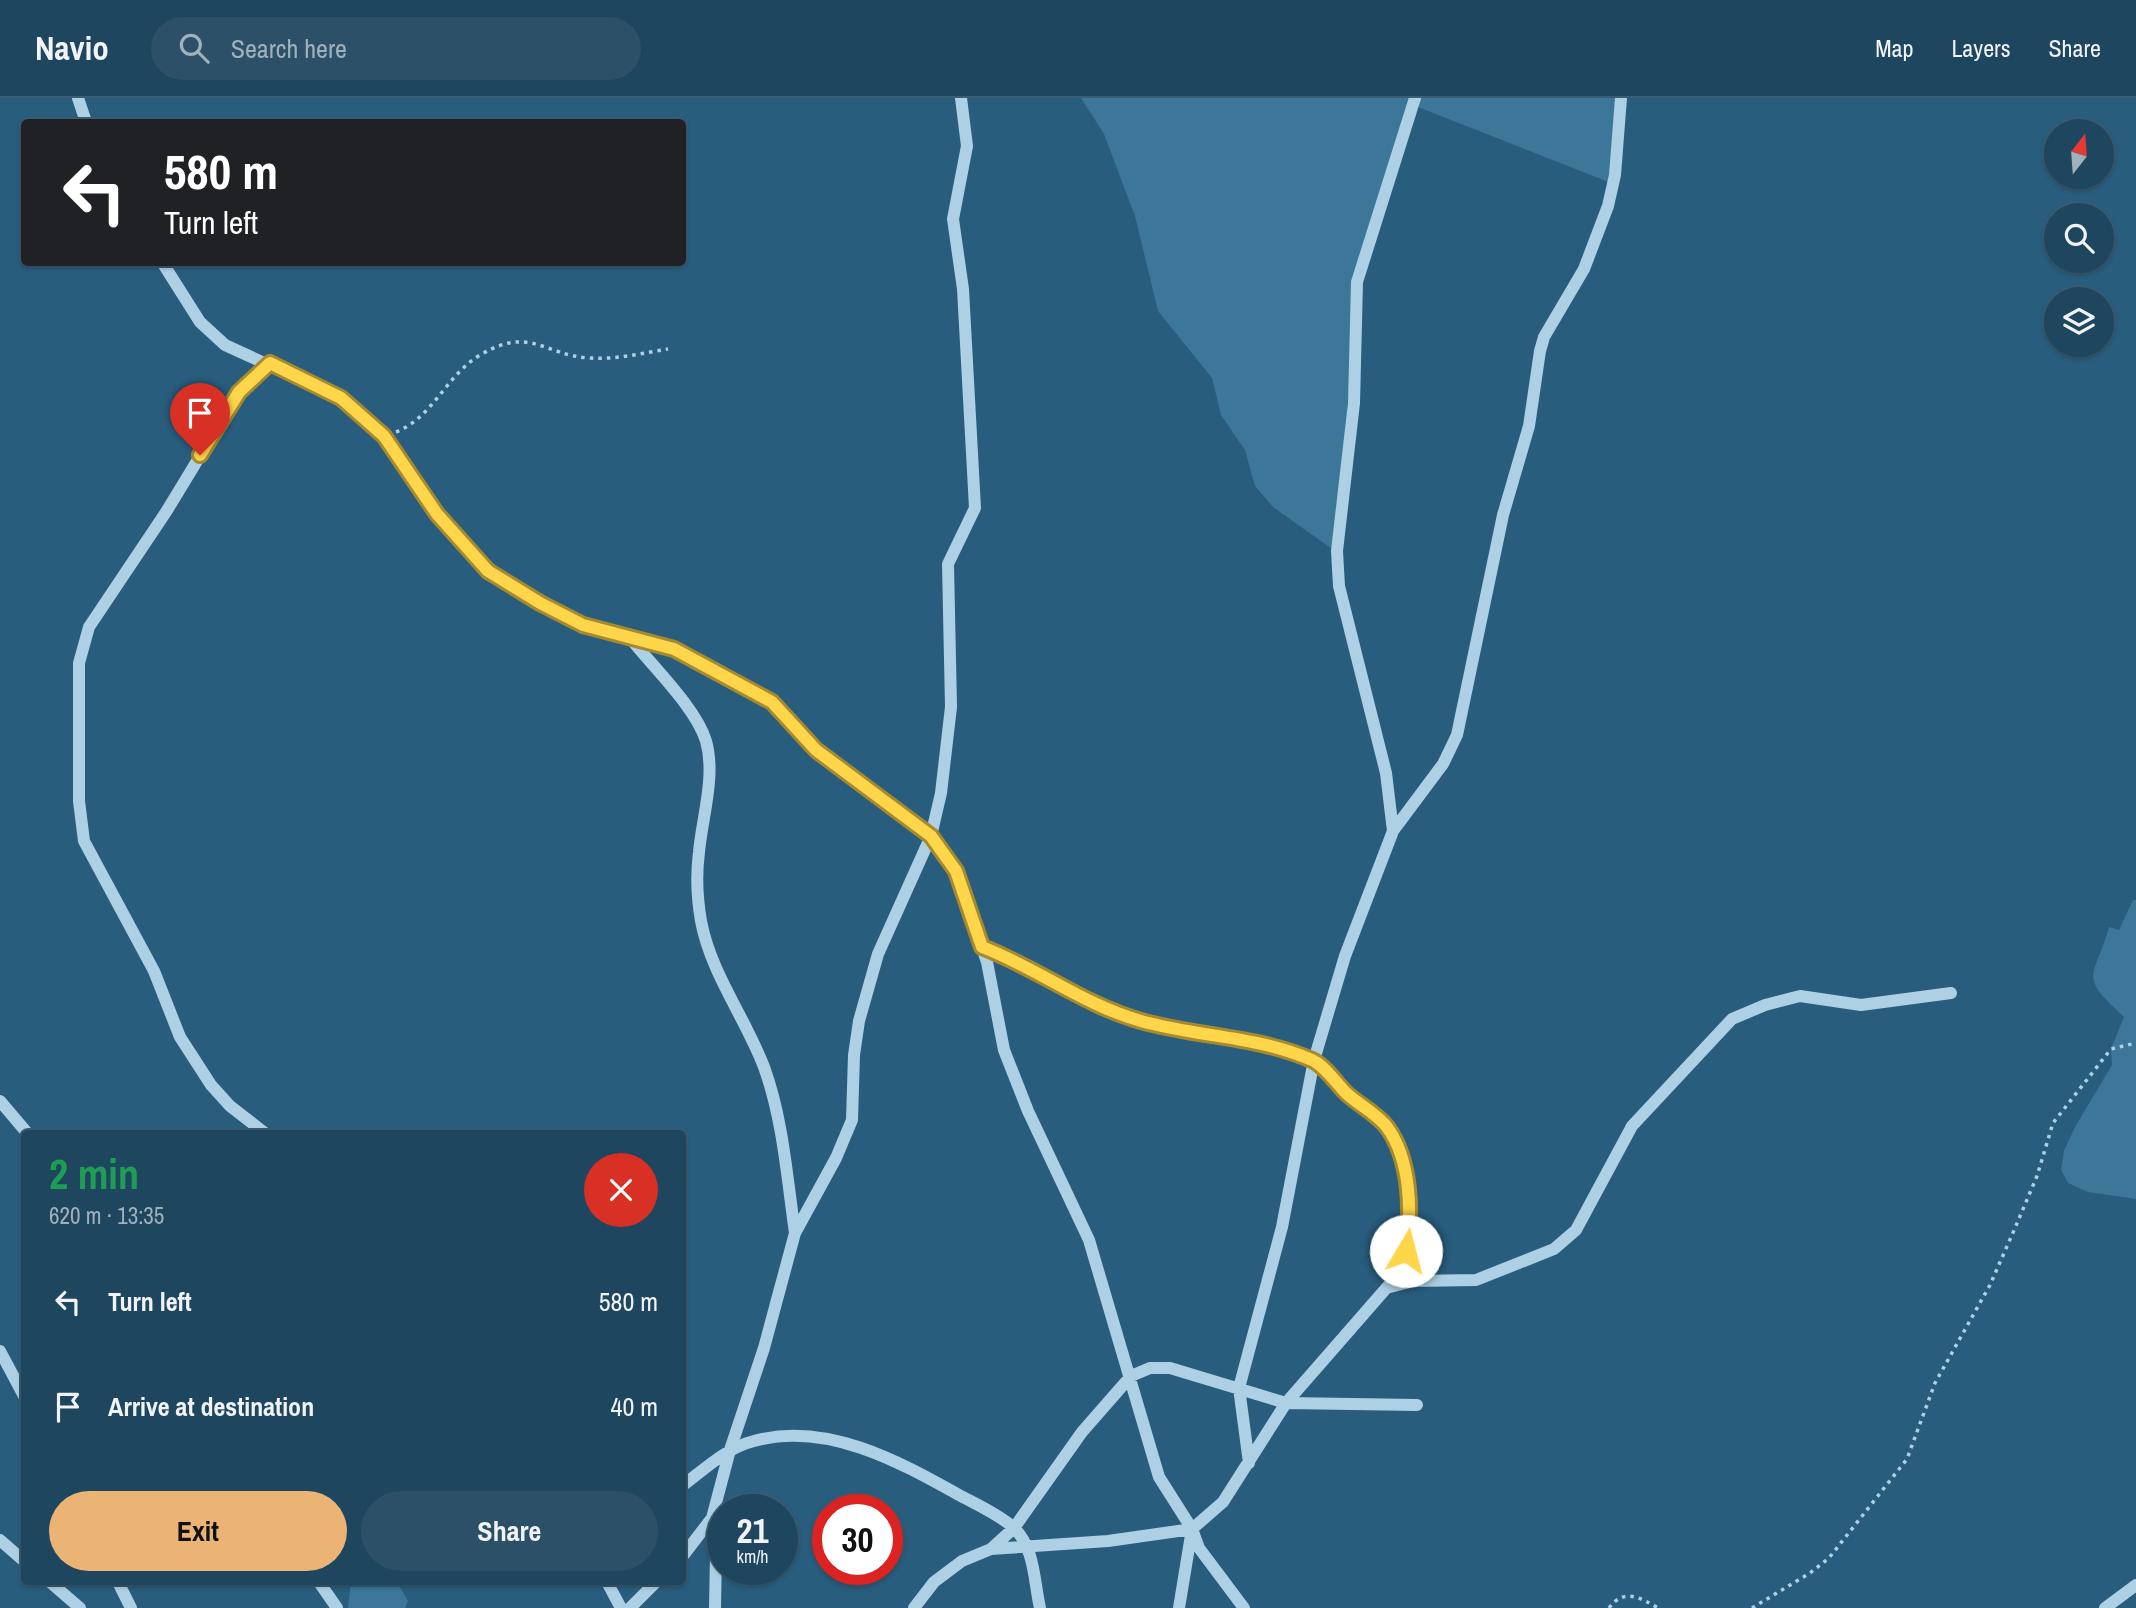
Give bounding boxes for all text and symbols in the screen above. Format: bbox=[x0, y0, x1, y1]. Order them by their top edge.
search box bbox=[151, 17, 641, 80]
text: Navio bbox=[35, 26, 109, 70]
icon: search bbox=[175, 29, 213, 67]
text: Search here bbox=[231, 31, 347, 66]
text: Map bbox=[1875, 32, 1913, 64]
text: Layers bbox=[1951, 32, 2010, 64]
text: Share bbox=[2048, 32, 2101, 64]
north arrow bbox=[2044, 119, 2114, 189]
map controls bbox=[2044, 119, 2114, 357]
text: 580 m bbox=[164, 138, 278, 204]
icon: left bbox=[49, 147, 140, 238]
text: Turn left bbox=[164, 201, 258, 244]
button: search bbox=[2044, 203, 2114, 273]
button: layers bbox=[2044, 287, 2114, 357]
pin bbox=[170, 383, 230, 455]
icon: arrive bbox=[181, 394, 219, 432]
text: 2 min bbox=[49, 1146, 139, 1202]
button: close bbox=[584, 1153, 658, 1227]
text: 620 m · 13:35 bbox=[49, 1200, 164, 1231]
position arrow bbox=[1369, 1214, 1443, 1288]
icon: left bbox=[49, 1283, 87, 1321]
text: Turn left bbox=[108, 1284, 192, 1319]
text: 580 m bbox=[599, 1284, 658, 1319]
icon: arrive bbox=[49, 1388, 87, 1426]
text: Arrive at destination bbox=[108, 1389, 314, 1424]
text: 40 m bbox=[611, 1389, 658, 1424]
button: Exit bbox=[49, 1491, 347, 1571]
button: Share bbox=[361, 1491, 658, 1571]
speed limit sign: 30 bbox=[812, 1494, 903, 1585]
text: 21 bbox=[737, 1507, 768, 1554]
text: km/h bbox=[737, 1544, 769, 1569]

